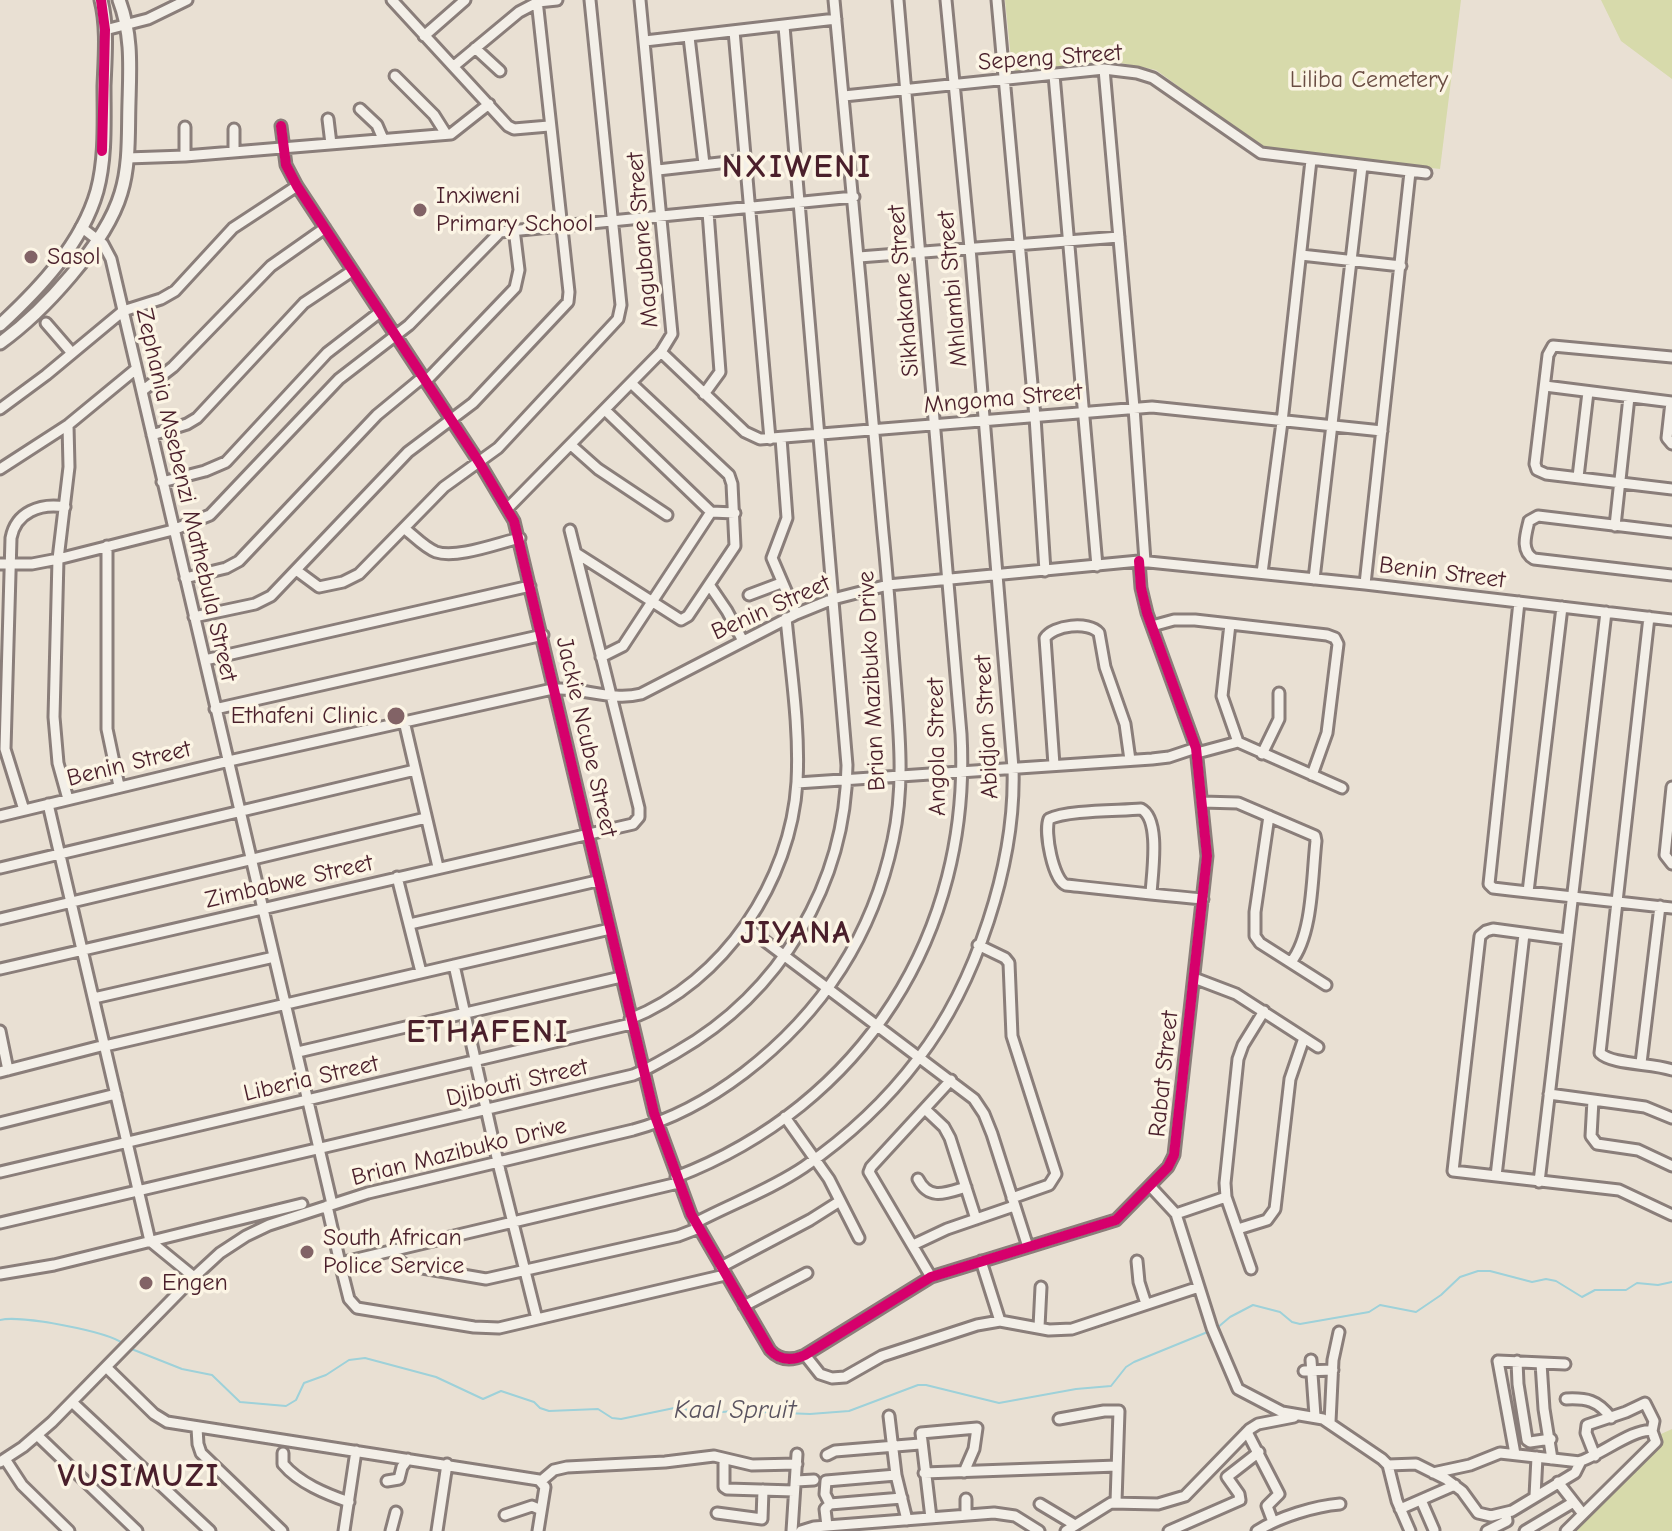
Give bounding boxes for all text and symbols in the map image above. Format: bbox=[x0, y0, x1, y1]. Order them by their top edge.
street label: Sepeng Street bbox=[977, 39, 1123, 77]
park label: Liliba Cemetery bbox=[1290, 66, 1448, 94]
district label: NXIWENI bbox=[722, 149, 872, 187]
street label: Magubane Street bbox=[621, 151, 665, 329]
place label: Inxiweni Primary School bbox=[436, 182, 593, 238]
marker: Inxiweni Primary School bbox=[411, 201, 429, 219]
street label: Sikhakane Street bbox=[882, 204, 926, 378]
street label: Mhlambi Street bbox=[932, 210, 974, 368]
place label: Sasol bbox=[47, 243, 100, 271]
marker: Sasol bbox=[22, 248, 40, 266]
street label: Zephania Msebenzi Mathebula Street bbox=[129, 306, 243, 684]
street label: Mngoma Street bbox=[922, 378, 1084, 420]
street label: Benin Street bbox=[1377, 551, 1507, 595]
street label: Benin Street bbox=[707, 569, 835, 647]
street label: Brian Mazibuko Drive bbox=[852, 570, 892, 792]
street label: Jackie Ncube Street bbox=[549, 634, 623, 840]
street label: Abidjan Street bbox=[969, 654, 1005, 800]
street label: Angola Street bbox=[921, 678, 953, 816]
place label: Ethafeni Clinic bbox=[231, 702, 378, 730]
marker: Ethafeni Clinic bbox=[385, 705, 407, 727]
street label: Benin Street bbox=[64, 735, 194, 793]
street label: Zimbabwe Street bbox=[202, 849, 376, 915]
district label: JIYANA bbox=[740, 915, 852, 953]
street label: Rabat Street bbox=[1143, 1010, 1185, 1138]
district label: ETHAFENI bbox=[406, 1014, 570, 1052]
street label: Liberia Street bbox=[241, 1049, 381, 1109]
street label: Djibouti Street bbox=[443, 1053, 591, 1113]
street label: Brian Mazibuko Drive bbox=[349, 1111, 569, 1193]
place label: South African Police Service bbox=[323, 1224, 464, 1280]
marker: South African Police Service bbox=[298, 1243, 316, 1261]
place label: Engen bbox=[162, 1269, 228, 1297]
marker: Engen bbox=[137, 1274, 155, 1292]
water label: Kaal Spruit bbox=[674, 1395, 796, 1427]
district label: VUSIMUZI bbox=[58, 1458, 220, 1496]

